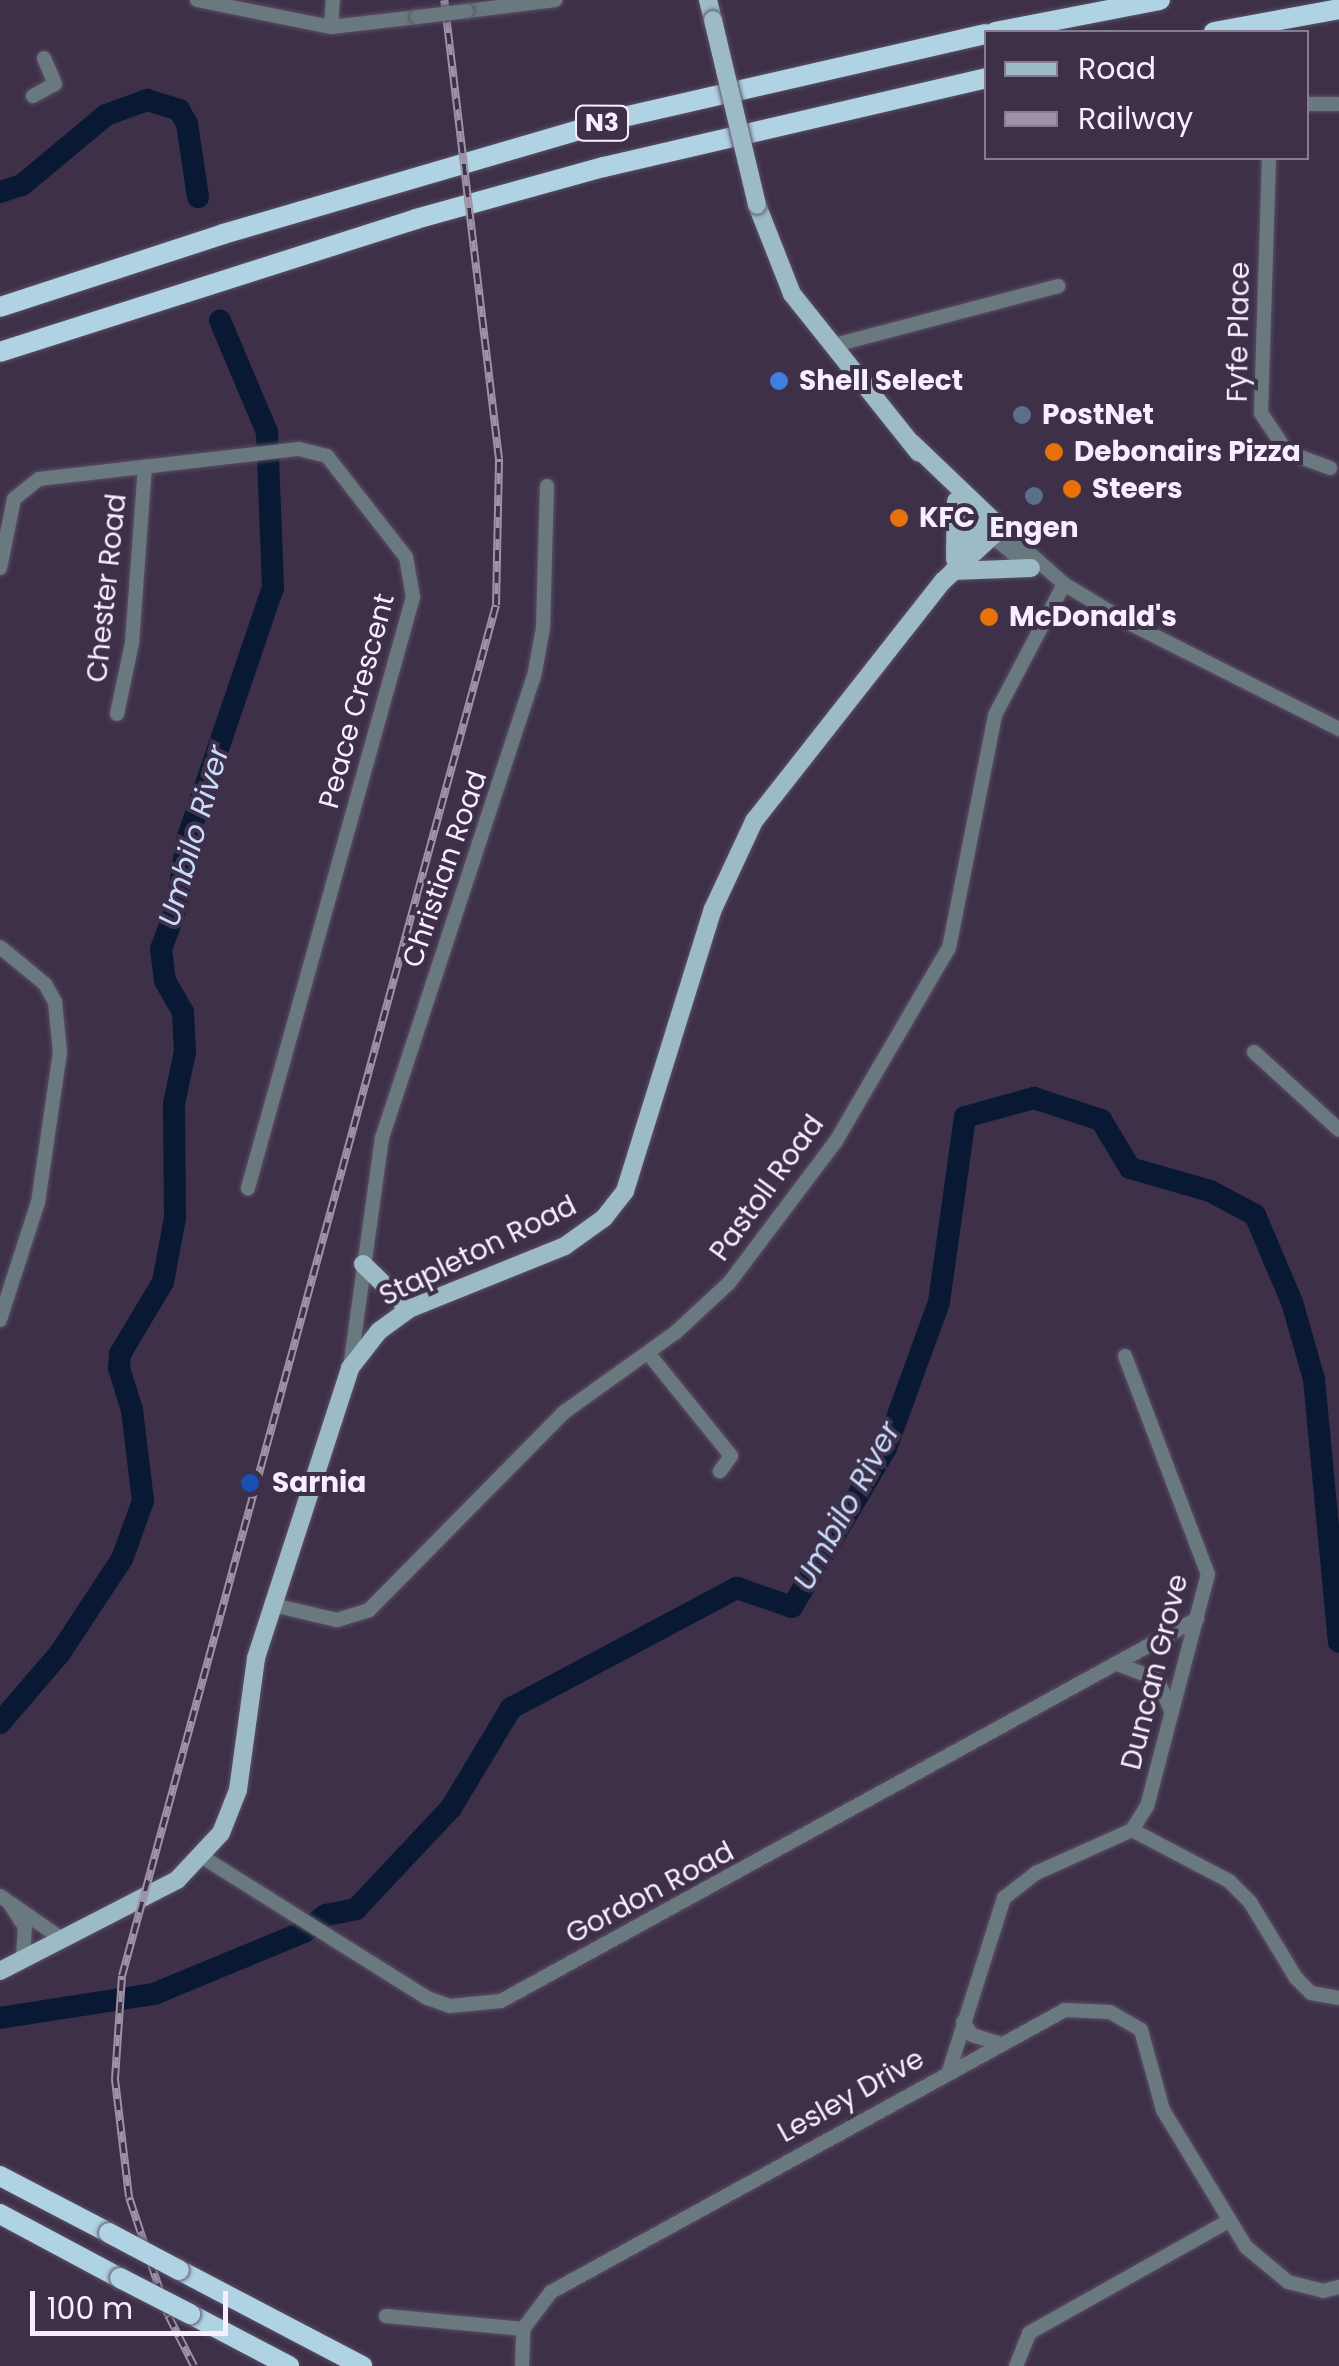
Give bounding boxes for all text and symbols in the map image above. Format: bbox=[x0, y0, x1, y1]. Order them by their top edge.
legend bbox=[984, 30, 1309, 160]
text: Road bbox=[1078, 47, 1156, 90]
text: Railway bbox=[1078, 97, 1193, 140]
road number: N3 bbox=[574, 103, 630, 143]
street label: Fyfe Place bbox=[1221, 262, 1257, 402]
place label: Shell Select bbox=[799, 364, 963, 398]
marker: Shell Select bbox=[768, 370, 790, 392]
place label: PostNet bbox=[1042, 398, 1154, 432]
marker: PostNet bbox=[1011, 404, 1033, 426]
place label: Debonairs Pizza bbox=[1074, 435, 1301, 469]
marker: Debonairs Pizza bbox=[1043, 441, 1065, 463]
place label: Steers bbox=[1092, 472, 1183, 506]
marker: Steers bbox=[1061, 478, 1083, 500]
marker: Engen bbox=[1023, 485, 1045, 507]
street label: Chester Road bbox=[80, 492, 134, 684]
place label: KFC bbox=[919, 501, 975, 535]
marker: KFC bbox=[888, 507, 910, 529]
place label: Engen bbox=[989, 511, 1079, 545]
street label: Peace Crescent bbox=[312, 590, 402, 812]
place label: McDonald's bbox=[1009, 600, 1177, 634]
marker: McDonald's bbox=[978, 606, 1000, 628]
water label: Umbilo River bbox=[151, 741, 237, 931]
street label: Christian Road bbox=[396, 766, 494, 972]
street label: Pastoll Road bbox=[703, 1109, 831, 1267]
street label: Stapleton Road bbox=[374, 1189, 582, 1313]
water label: Umbilo River bbox=[786, 1416, 908, 1596]
place label: Sarnia bbox=[272, 1466, 366, 1500]
marker: Sarnia bbox=[237, 1470, 263, 1496]
street label: Duncan Grove bbox=[1114, 1571, 1196, 1773]
street label: Gordon Road bbox=[560, 1835, 740, 1951]
street label: Lesley Drive bbox=[772, 2042, 930, 2150]
scale bar bbox=[35, 2271, 232, 2333]
text: 100 m bbox=[47, 2287, 133, 2330]

